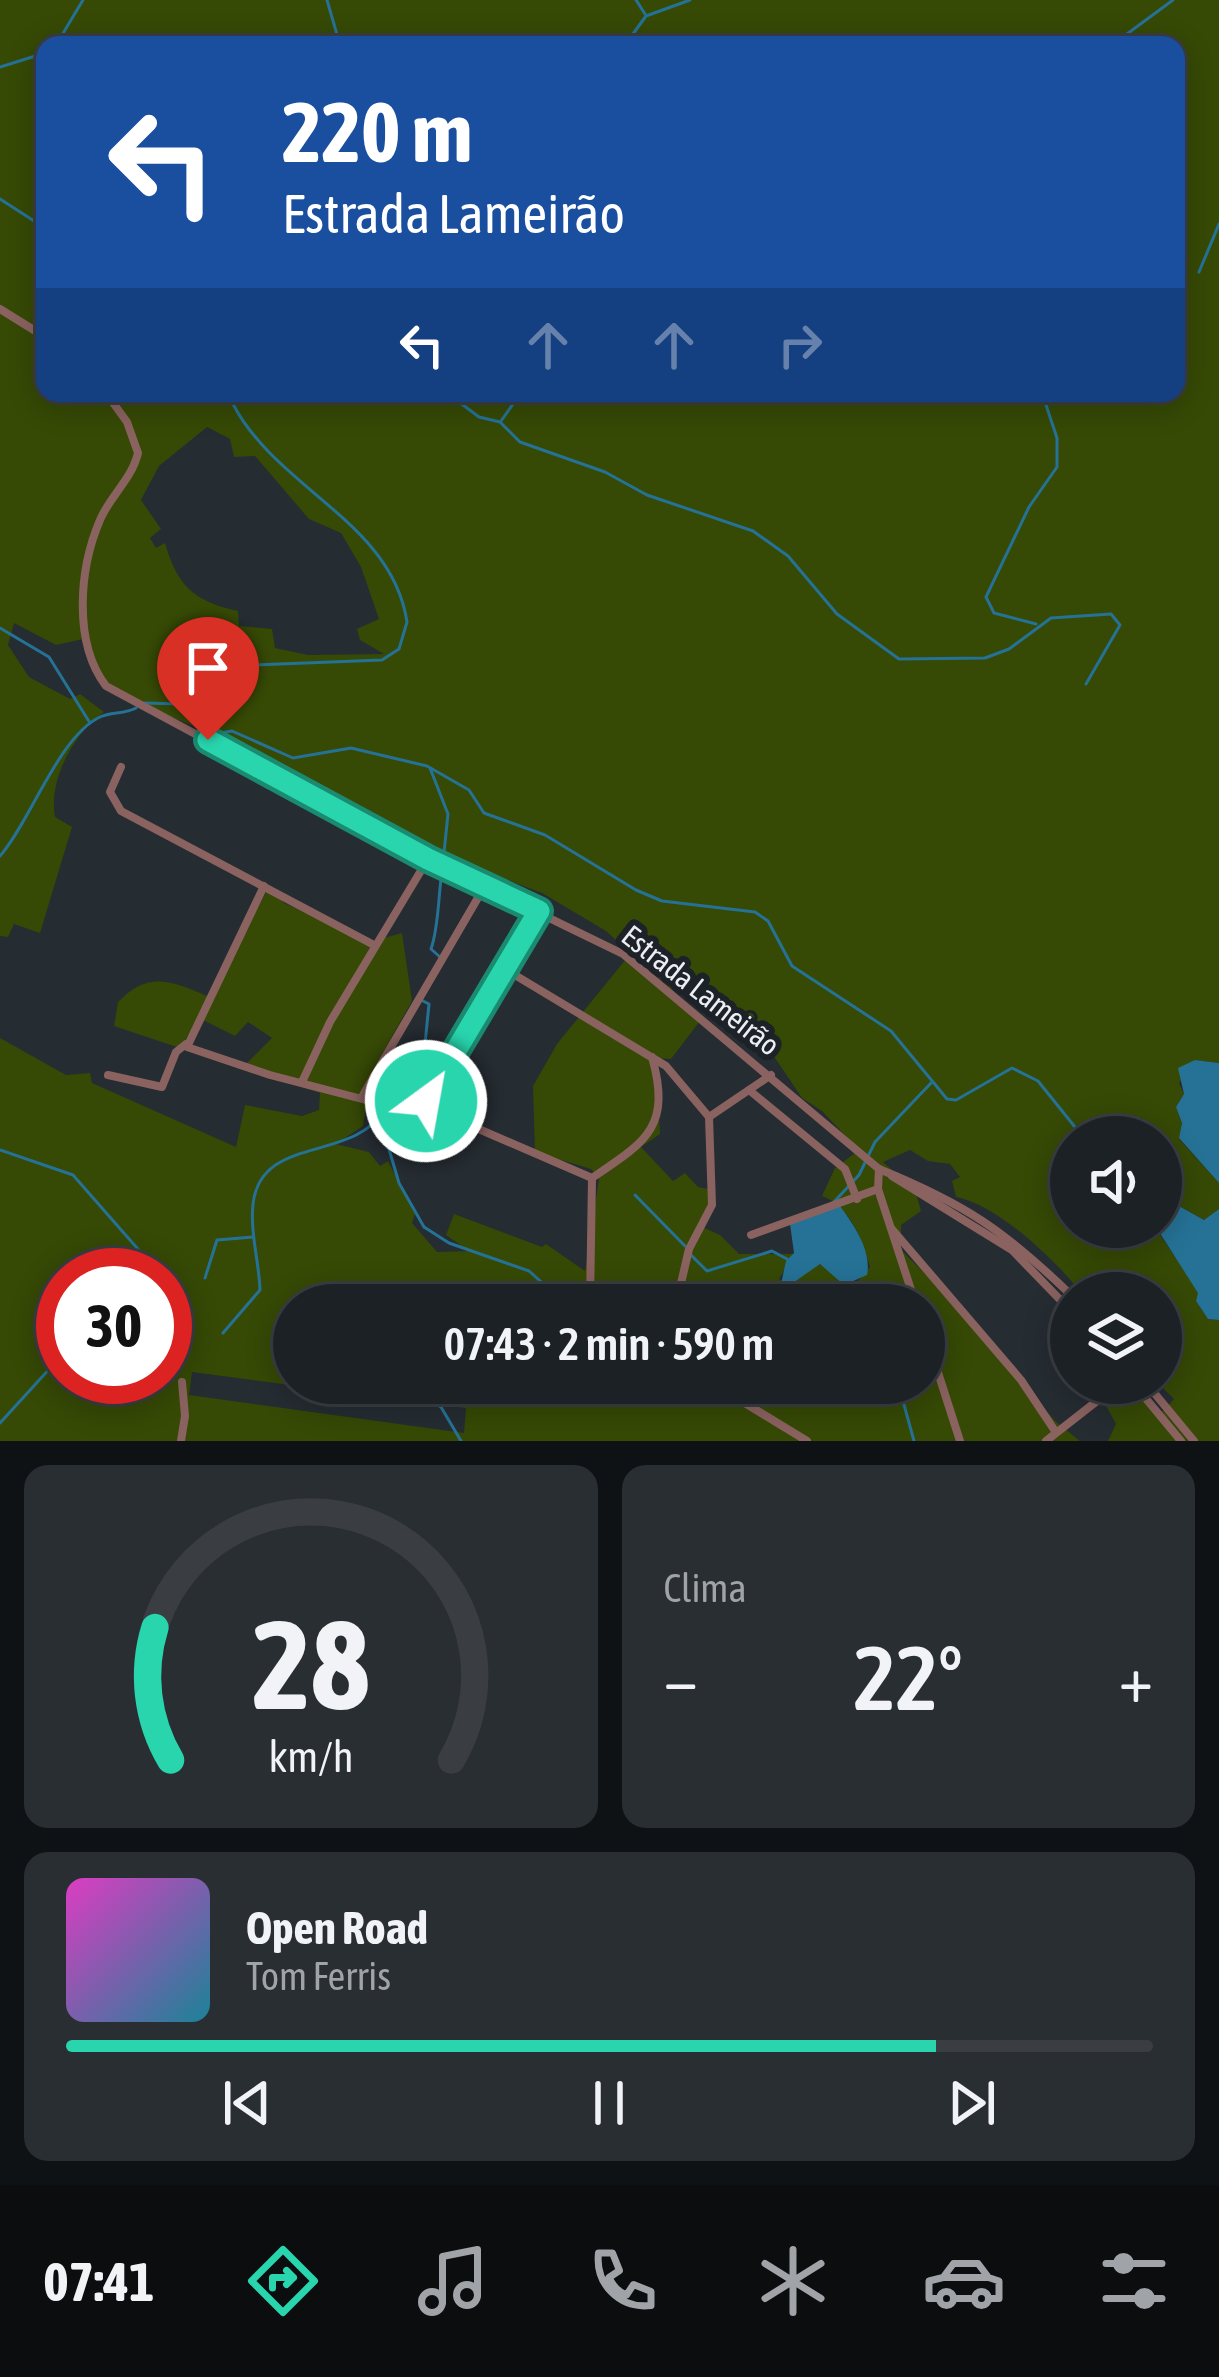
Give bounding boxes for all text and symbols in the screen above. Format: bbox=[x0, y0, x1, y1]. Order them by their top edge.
icon: left bbox=[84, 84, 240, 240]
text: 220 m bbox=[282, 84, 472, 180]
text: Estrada Lameirão bbox=[282, 183, 625, 244]
icon: left bbox=[389, 312, 455, 378]
icon: ahead bbox=[515, 312, 581, 378]
icon: ahead bbox=[641, 312, 707, 378]
icon: right bbox=[767, 312, 833, 378]
pin bbox=[157, 617, 259, 740]
icon: arrive bbox=[175, 635, 241, 701]
street label: Estrada Lameirão bbox=[615, 918, 787, 1062]
position arrow bbox=[363, 1038, 489, 1164]
map controls bbox=[1050, 1116, 1182, 1404]
button: sound bbox=[1050, 1116, 1182, 1248]
speed limit sign: 30 bbox=[36, 1248, 192, 1404]
button: layers bbox=[1050, 1272, 1182, 1404]
text: 07:43 · 2 min · 590 m bbox=[444, 1318, 774, 1370]
text: Clima bbox=[664, 1566, 747, 1610]
text: 28 bbox=[252, 1592, 369, 1735]
text: 22° bbox=[854, 1626, 963, 1729]
text: − bbox=[664, 1640, 698, 1716]
text: + bbox=[1119, 1640, 1153, 1716]
text: km/h bbox=[268, 1731, 353, 1780]
text: Open Road bbox=[246, 1902, 428, 1954]
text: Tom Ferris bbox=[246, 1954, 391, 1998]
icon: previous bbox=[214, 2070, 280, 2136]
icon: pause bbox=[576, 2070, 642, 2136]
icon: next bbox=[939, 2070, 1005, 2136]
icon: directions bbox=[241, 2239, 325, 2323]
icon: music bbox=[411, 2239, 495, 2323]
icon: phone bbox=[581, 2239, 665, 2323]
icon: climate bbox=[751, 2239, 835, 2323]
icon: car bbox=[922, 2239, 1006, 2323]
icon: filters bbox=[1092, 2239, 1176, 2323]
text: 07:41 bbox=[43, 2251, 154, 2312]

